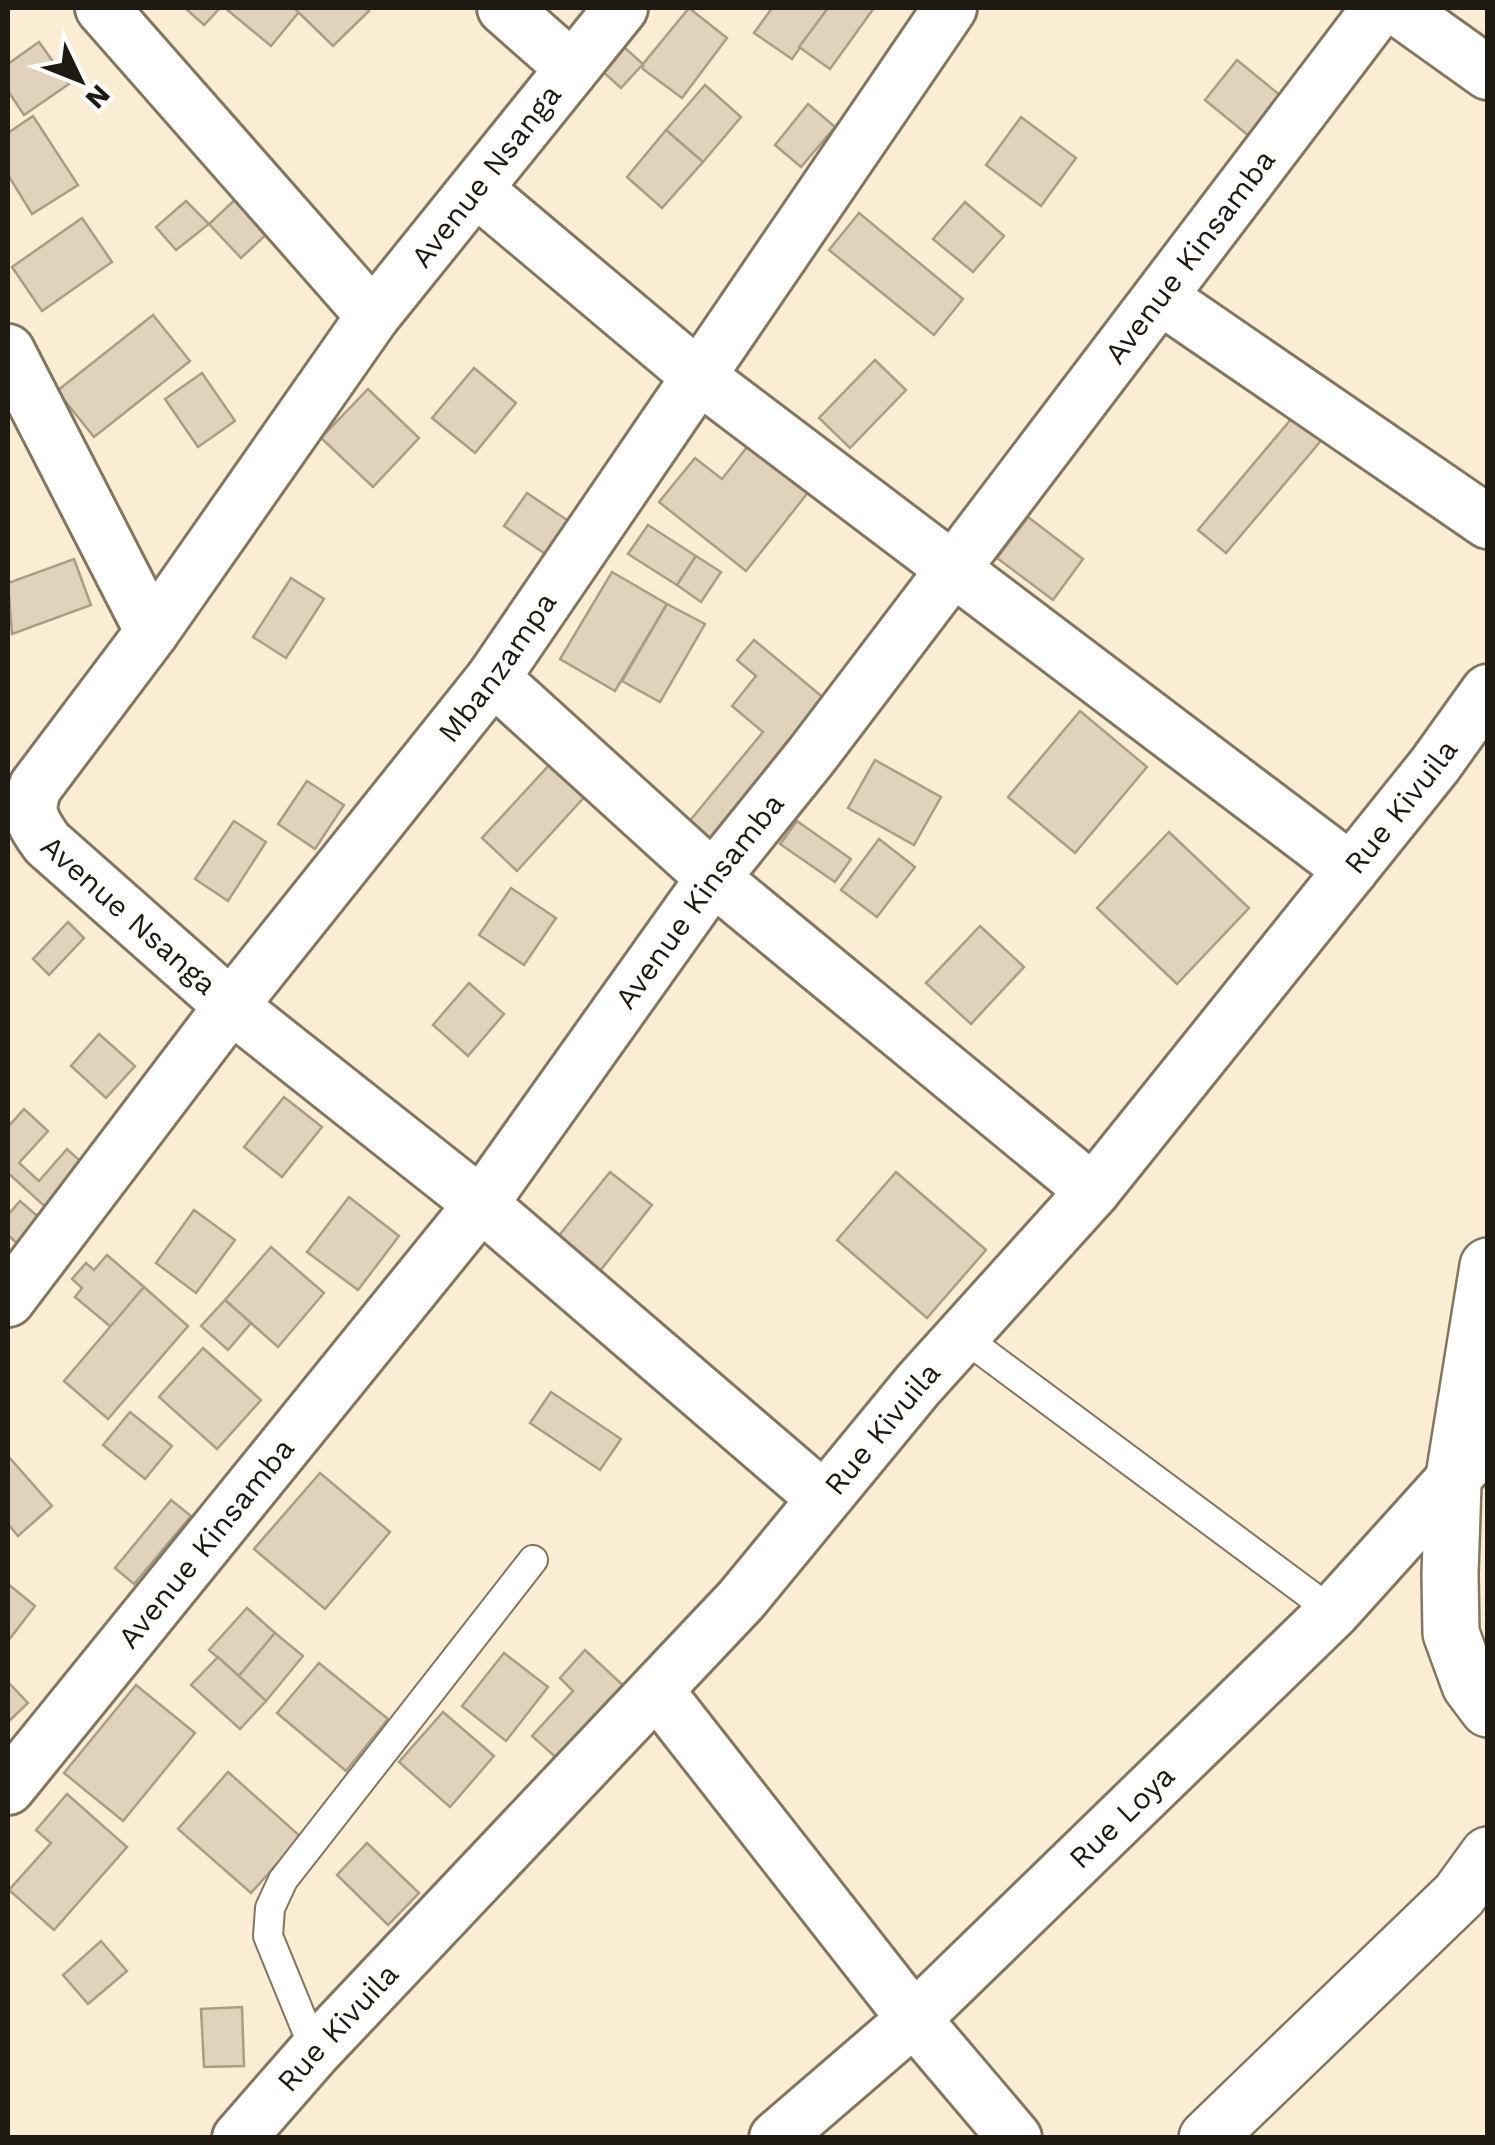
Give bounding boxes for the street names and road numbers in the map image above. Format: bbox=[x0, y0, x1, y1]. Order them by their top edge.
street label: Avenue Nsanga bbox=[403, 77, 568, 274]
street label: Avenue Kinsamba bbox=[1097, 142, 1282, 371]
street label: Mbanzampa bbox=[431, 585, 563, 749]
street label: Rue Kivuila bbox=[1337, 733, 1464, 881]
street label: Avenue Kinsamba bbox=[608, 786, 791, 1015]
street label: Avenue Nsanga bbox=[34, 828, 224, 1002]
street label: Rue Kivuila bbox=[817, 1355, 947, 1502]
street label: Avenue Kinsamba bbox=[111, 1431, 301, 1655]
street label: Rue Loya bbox=[1062, 1758, 1181, 1876]
street label: Rue Kivuila bbox=[270, 1956, 405, 2099]

